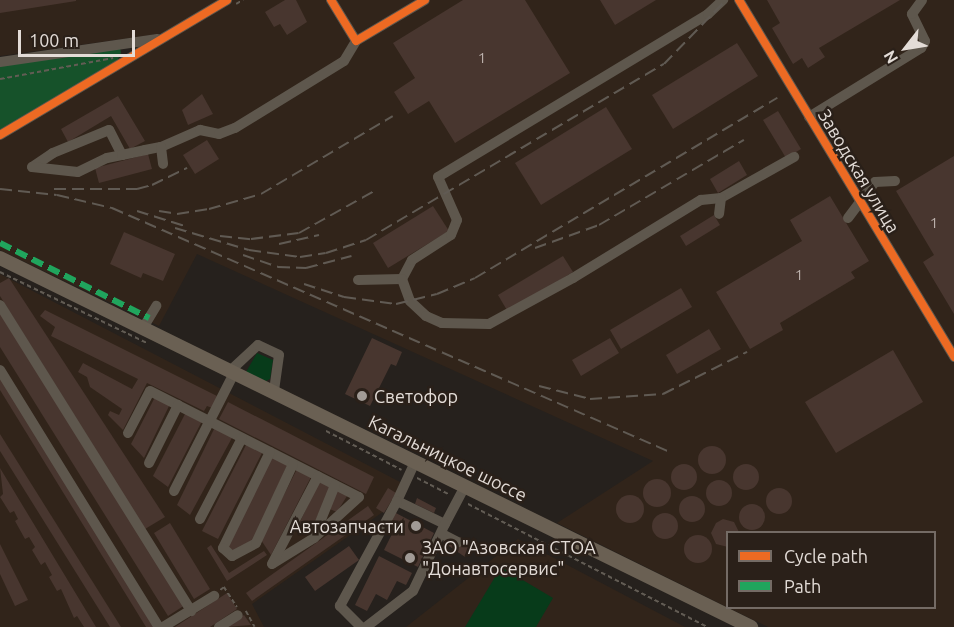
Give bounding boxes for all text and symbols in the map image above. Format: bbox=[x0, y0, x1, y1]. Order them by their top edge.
scale bar bbox=[21, 18, 138, 56]
north arrow bbox=[876, 18, 936, 78]
text: 100 m bbox=[29, 30, 79, 50]
text: N bbox=[880, 48, 901, 67]
house number: 1 bbox=[478, 49, 486, 67]
street label: Заводская улица bbox=[814, 105, 904, 237]
house number: 1 bbox=[930, 214, 938, 232]
house number: 1 bbox=[795, 266, 803, 284]
place label: Светофор bbox=[374, 385, 458, 407]
marker: Светофор bbox=[355, 389, 369, 403]
street label: Кагальницкое шоссе bbox=[365, 410, 531, 506]
place label: Автозапчасти bbox=[290, 515, 404, 537]
marker: Автозапчасти bbox=[409, 519, 423, 533]
legend bbox=[726, 531, 936, 609]
place label: ЗАО "Азовская СТОА "Донавтосервис" bbox=[422, 537, 596, 580]
text: Cycle path bbox=[784, 546, 868, 566]
marker: ЗАО "Азовская СТОА "Донавтосервис" bbox=[403, 551, 417, 565]
text: Path bbox=[784, 576, 821, 596]

